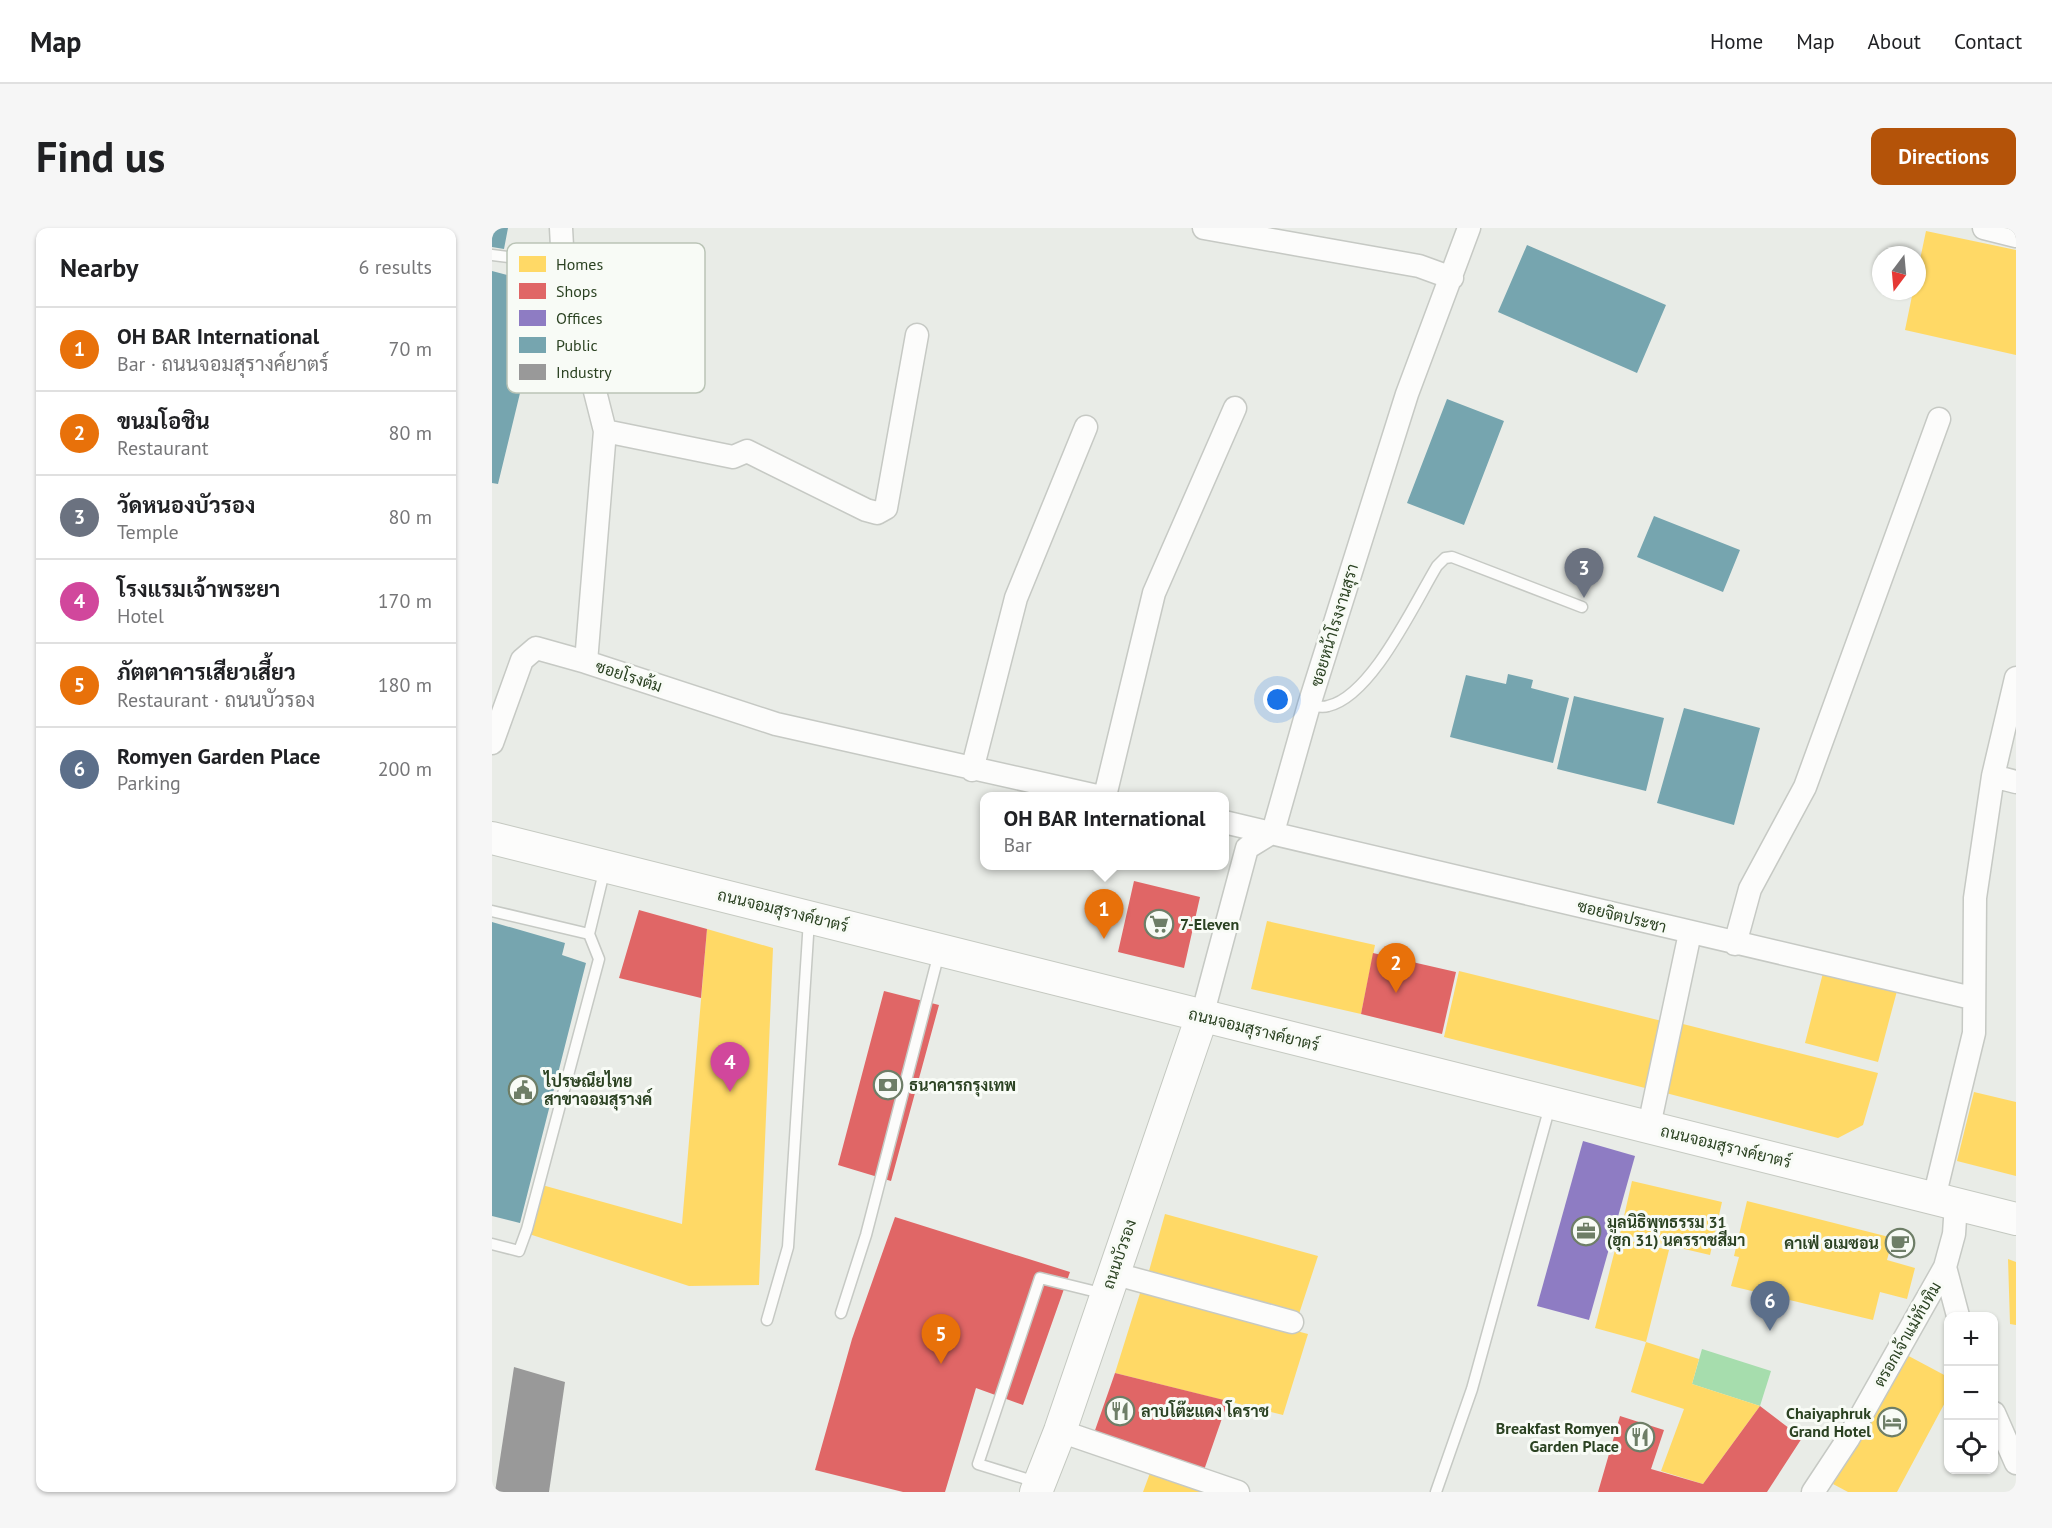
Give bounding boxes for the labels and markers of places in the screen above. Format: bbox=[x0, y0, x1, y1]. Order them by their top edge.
pin: 3 bbox=[1564, 548, 1604, 598]
pin: 1 bbox=[1084, 890, 1124, 939]
supermarket icon: 7-Eleven bbox=[1143, 908, 1175, 940]
place label: 7-Eleven bbox=[1180, 914, 1239, 934]
pin: 2 bbox=[1376, 944, 1416, 993]
pin: 4 bbox=[710, 1042, 750, 1092]
bank icon: ธนาคารกรุงเทพ bbox=[872, 1069, 904, 1101]
place label: ไปรษณียไทย สาขาจอมสุรางค์ bbox=[542, 1070, 653, 1111]
public building icon: ไปรษณียไทย สาขาจอมสุรางค์ bbox=[507, 1074, 539, 1106]
place label: ธนาคารกรุงเทพ bbox=[909, 1075, 1016, 1097]
place label: มูลนิธิพุทธรรม 31 (ฮุก 31) นครราชสีมา bbox=[1607, 1212, 1745, 1252]
office icon: มูลนิธิพุทธรรม 31 (ฮุก 31) นครราชสีมา bbox=[1570, 1215, 1602, 1247]
cafe icon: คาเฟ่ อเมซอน bbox=[1884, 1227, 1916, 1259]
place label: คาเฟ่ อเมซอน bbox=[1784, 1233, 1879, 1253]
pin: 6 bbox=[1750, 1282, 1790, 1331]
pin: 5 bbox=[922, 1314, 960, 1364]
restaurant icon: ลาบโต๊ะแดง โคราช bbox=[1104, 1395, 1136, 1427]
place label: ลาบโต๊ะแดง โคราช bbox=[1141, 1400, 1269, 1421]
place label: Chaiyaphruk Grand Hotel bbox=[1786, 1403, 1871, 1441]
hotel icon: Chaiyaphruk Grand Hotel bbox=[1876, 1406, 1908, 1438]
place label: Breakfast Romyen Garden Place bbox=[1496, 1418, 1619, 1456]
restaurant icon: Breakfast Romyen Garden Place bbox=[1624, 1421, 1656, 1453]

